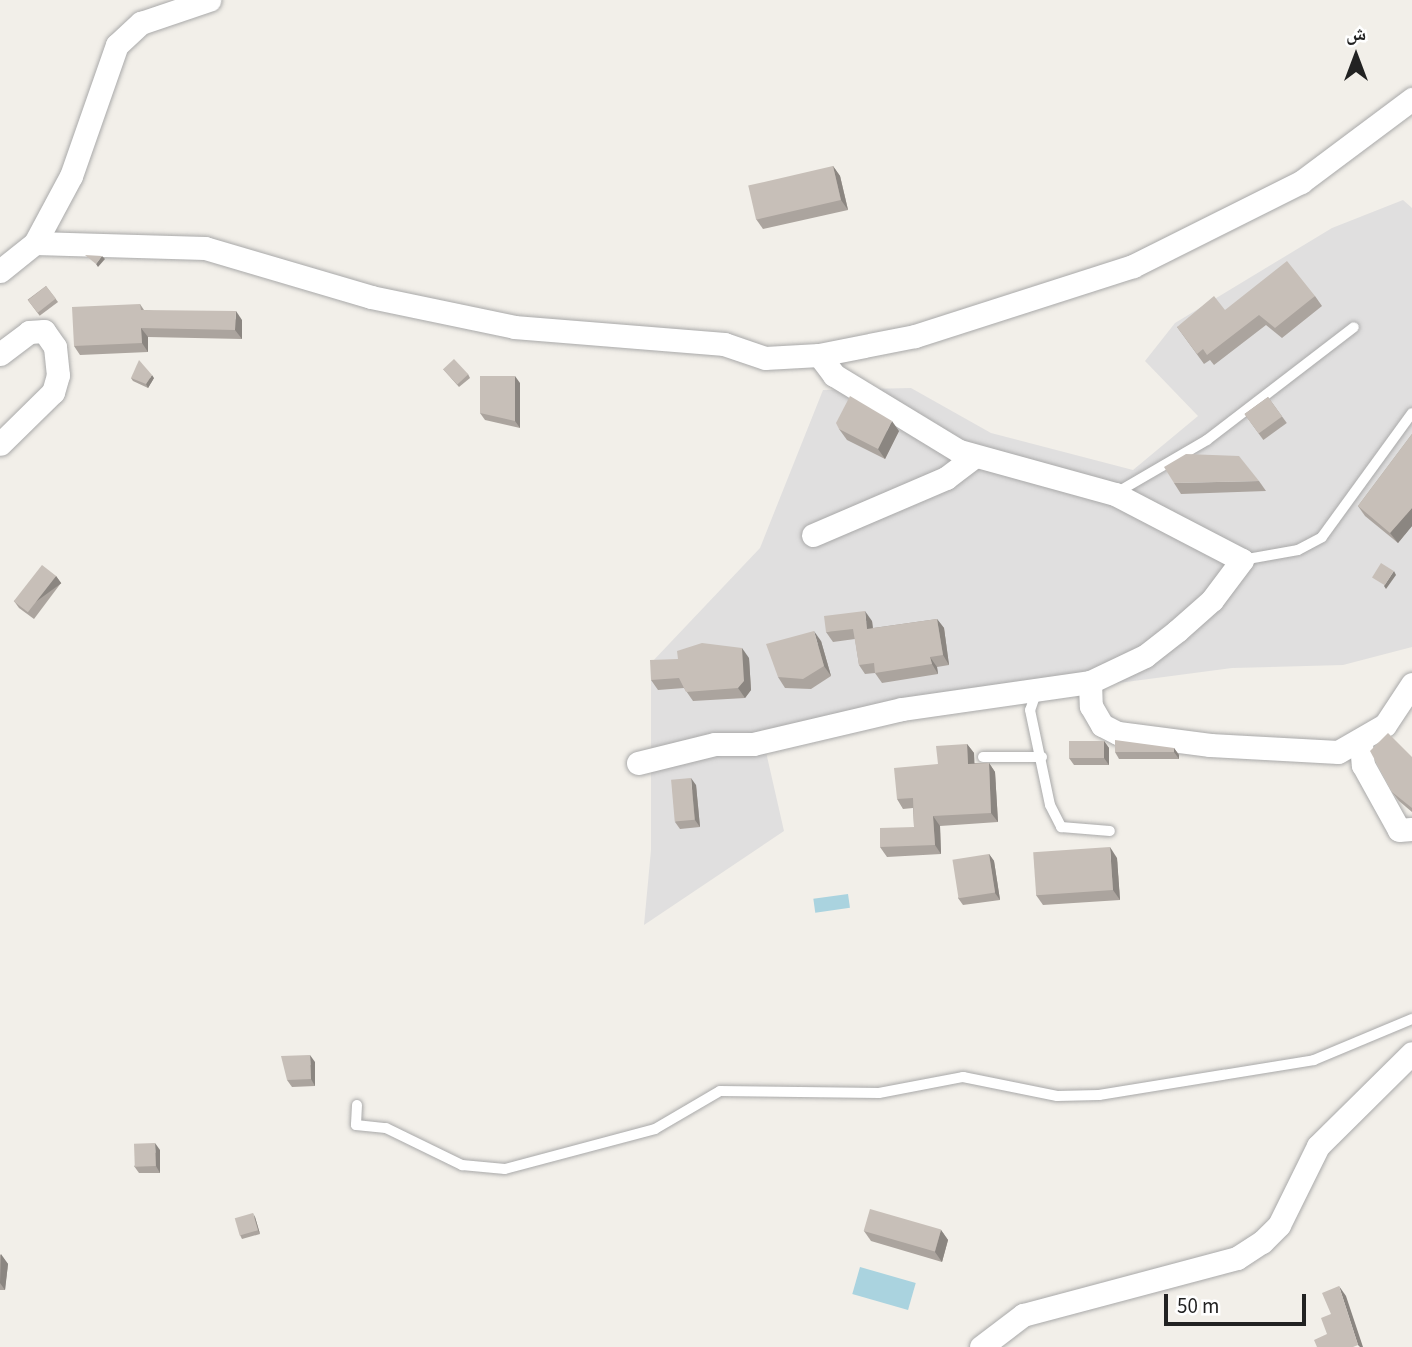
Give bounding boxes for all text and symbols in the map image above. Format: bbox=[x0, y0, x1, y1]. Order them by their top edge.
north arrow bbox=[1321, 21, 1391, 91]
text: ش bbox=[1346, 21, 1366, 48]
scale bar bbox=[1167, 1280, 1309, 1324]
text: 50 m bbox=[1177, 1291, 1219, 1321]

